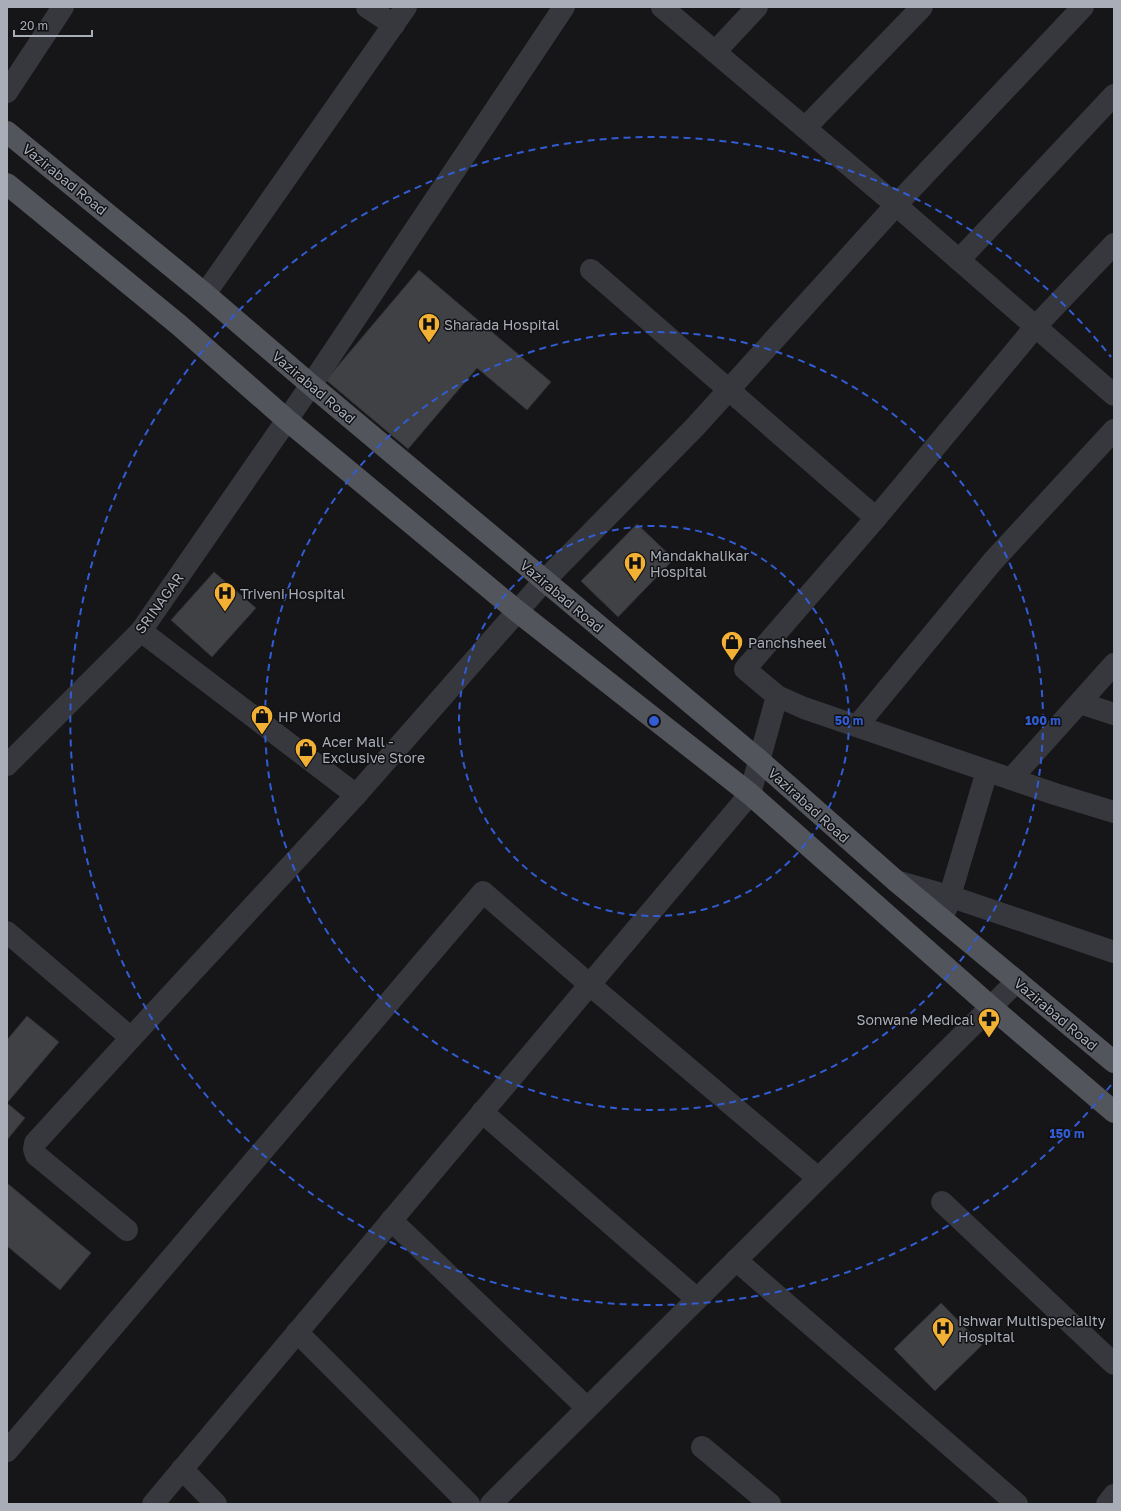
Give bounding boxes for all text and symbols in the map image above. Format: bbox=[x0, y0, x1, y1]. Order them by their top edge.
scale bar bbox=[14, 12, 92, 38]
text: 20 m bbox=[20, 18, 48, 33]
street label: Vazirabad Road bbox=[19, 140, 111, 218]
hospital icon: Sharada Hospital bbox=[416, 311, 442, 344]
place label: Sharada Hospital bbox=[444, 316, 560, 333]
street label: Vazirabad Road bbox=[269, 347, 359, 427]
place label: Mandakhalikar Hospital bbox=[650, 547, 749, 580]
hospital icon: Mandakhalikar Hospital bbox=[622, 550, 648, 583]
street label: Vazirabad Road bbox=[517, 556, 607, 636]
street label: SRINAGAR bbox=[131, 569, 187, 637]
hospital icon: Triveni Hospital bbox=[212, 580, 238, 613]
place label: Triveni Hospital bbox=[240, 585, 345, 602]
shop icon: Panchsheel bbox=[719, 629, 745, 662]
place label: Panchsheel bbox=[748, 634, 827, 651]
shop icon: HP World bbox=[249, 703, 275, 736]
place label: HP World bbox=[278, 708, 341, 725]
text: 50 m bbox=[835, 713, 863, 728]
text: 100 m bbox=[1025, 713, 1061, 728]
centre of rings bbox=[647, 714, 661, 728]
place label: Acer Mall - Exclusive Store bbox=[322, 733, 425, 766]
shop icon: Acer Mall - Exclusive Store bbox=[293, 736, 319, 769]
street label: Vazirabad Road bbox=[765, 764, 853, 846]
street label: Vazirabad Road bbox=[1011, 974, 1101, 1054]
pharmacy icon: Sonwane Medical bbox=[976, 1006, 1002, 1039]
place label: Sonwane Medical bbox=[856, 1011, 974, 1028]
text: 150 m bbox=[1050, 1126, 1084, 1141]
place label: Ishwar Multispeciality Hospital bbox=[958, 1312, 1106, 1345]
hospital icon: Ishwar Multispeciality Hospital bbox=[930, 1315, 956, 1348]

